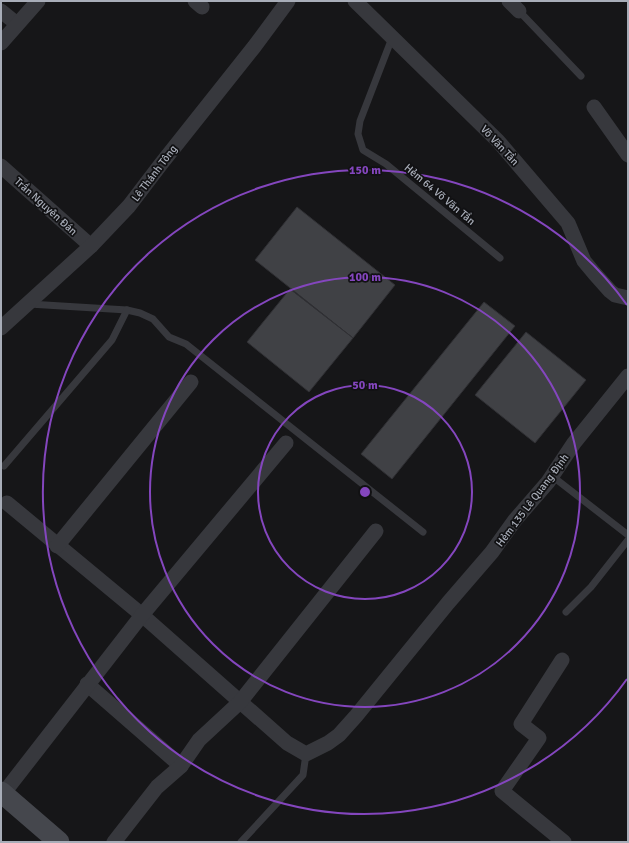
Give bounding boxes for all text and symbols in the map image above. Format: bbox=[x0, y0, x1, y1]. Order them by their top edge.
street label: Võ Văn Tần bbox=[478, 122, 522, 168]
street label: Lê Thánh Tông bbox=[129, 142, 180, 204]
street label: Hẻm 64 Võ Văn Tần bbox=[402, 160, 478, 228]
text: 150 m bbox=[349, 163, 381, 178]
street label: Trần Nguyên Đán bbox=[12, 174, 80, 238]
text: 100 m bbox=[349, 270, 381, 285]
text: 50 m bbox=[352, 378, 378, 393]
street label: Hẻm 135 Lê Quang Định bbox=[493, 451, 572, 549]
centre of rings bbox=[358, 485, 372, 499]

